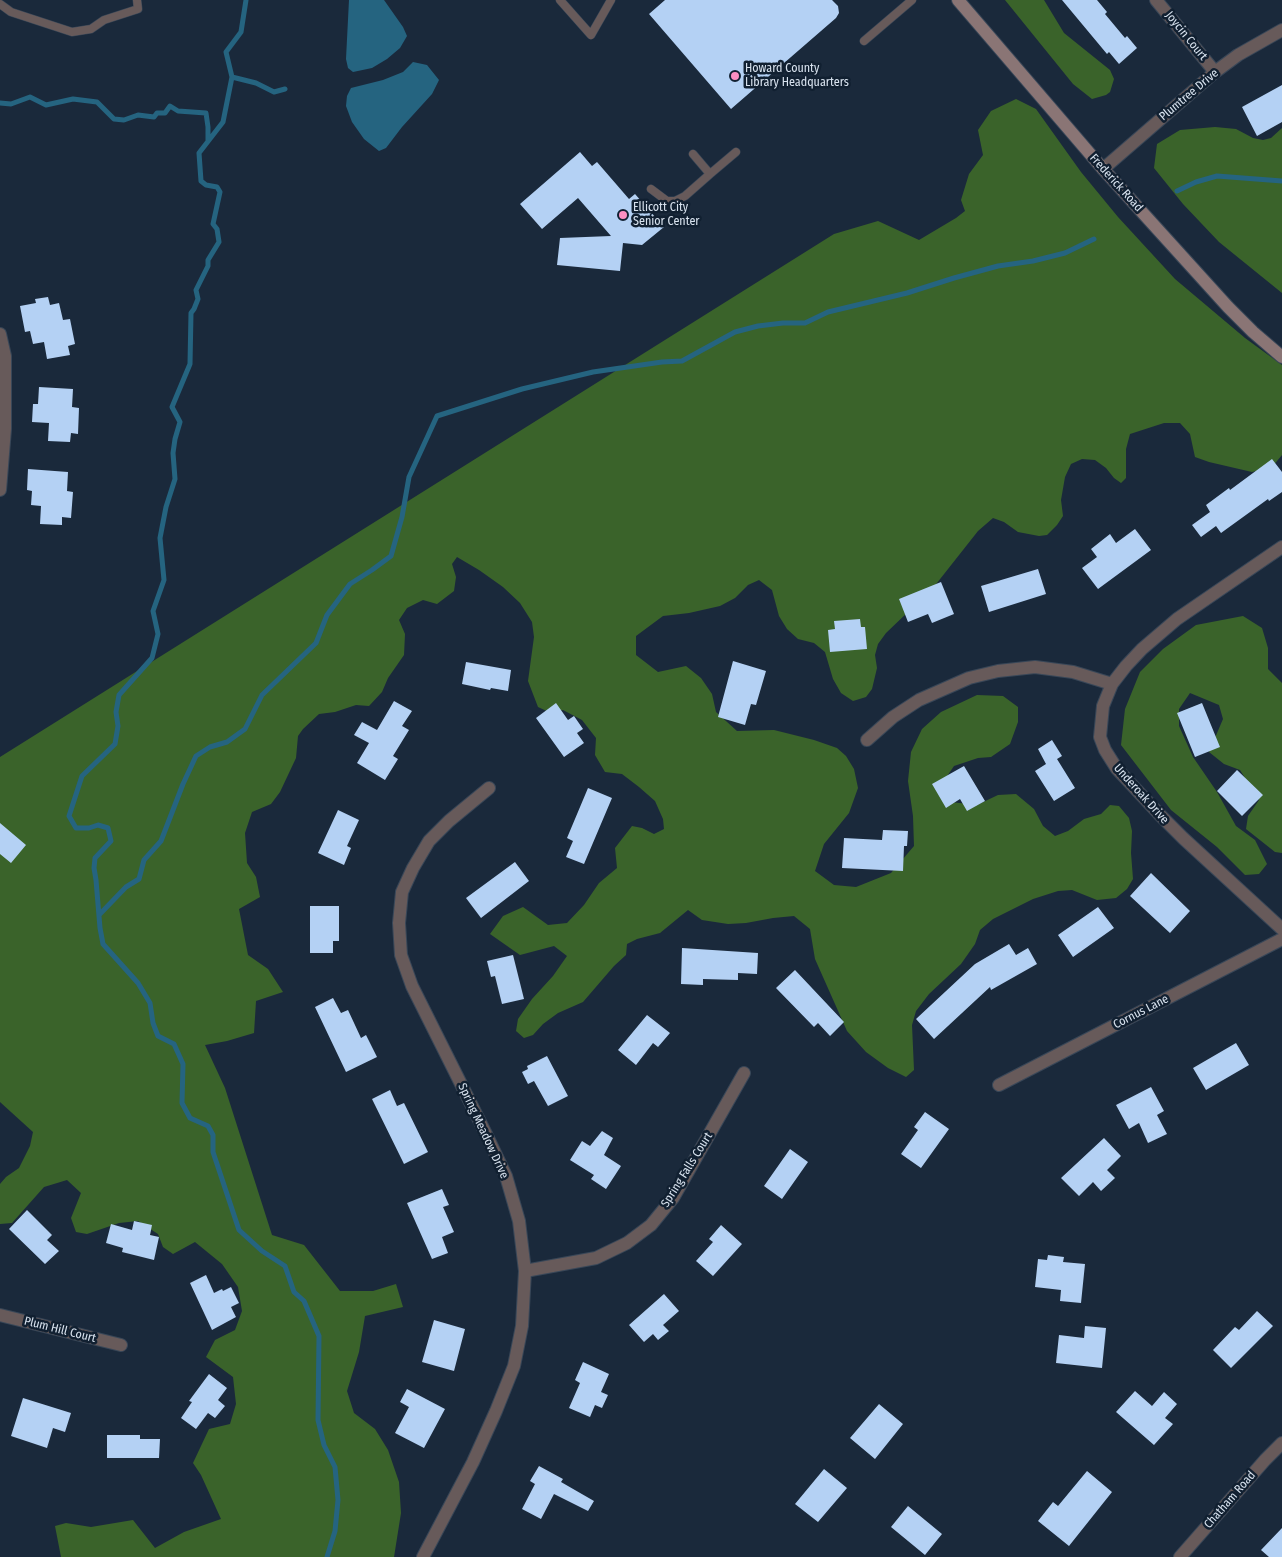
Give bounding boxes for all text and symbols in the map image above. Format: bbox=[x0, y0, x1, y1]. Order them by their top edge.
street label: Joycin Court bbox=[1162, 9, 1210, 63]
place label: Howard County Library Headquarters bbox=[745, 62, 849, 90]
street label: Plumtree Drive bbox=[1157, 66, 1221, 124]
marker: Howard County Library Headquarters bbox=[729, 70, 741, 82]
street label: Frederick Road bbox=[1086, 151, 1146, 215]
place label: Ellicott City Senior Center bbox=[633, 201, 700, 229]
marker: Ellicott City Senior Center bbox=[617, 209, 629, 221]
street label: Underoak Drive bbox=[1110, 761, 1172, 827]
street label: Cornus Lane bbox=[1111, 992, 1171, 1032]
street label: Spring Meadow Drive bbox=[455, 1081, 511, 1181]
street label: Spring Falls Court bbox=[658, 1130, 716, 1210]
street label: Plum Hill Court bbox=[23, 1314, 97, 1346]
street label: Chatham Road bbox=[1201, 1468, 1259, 1532]

